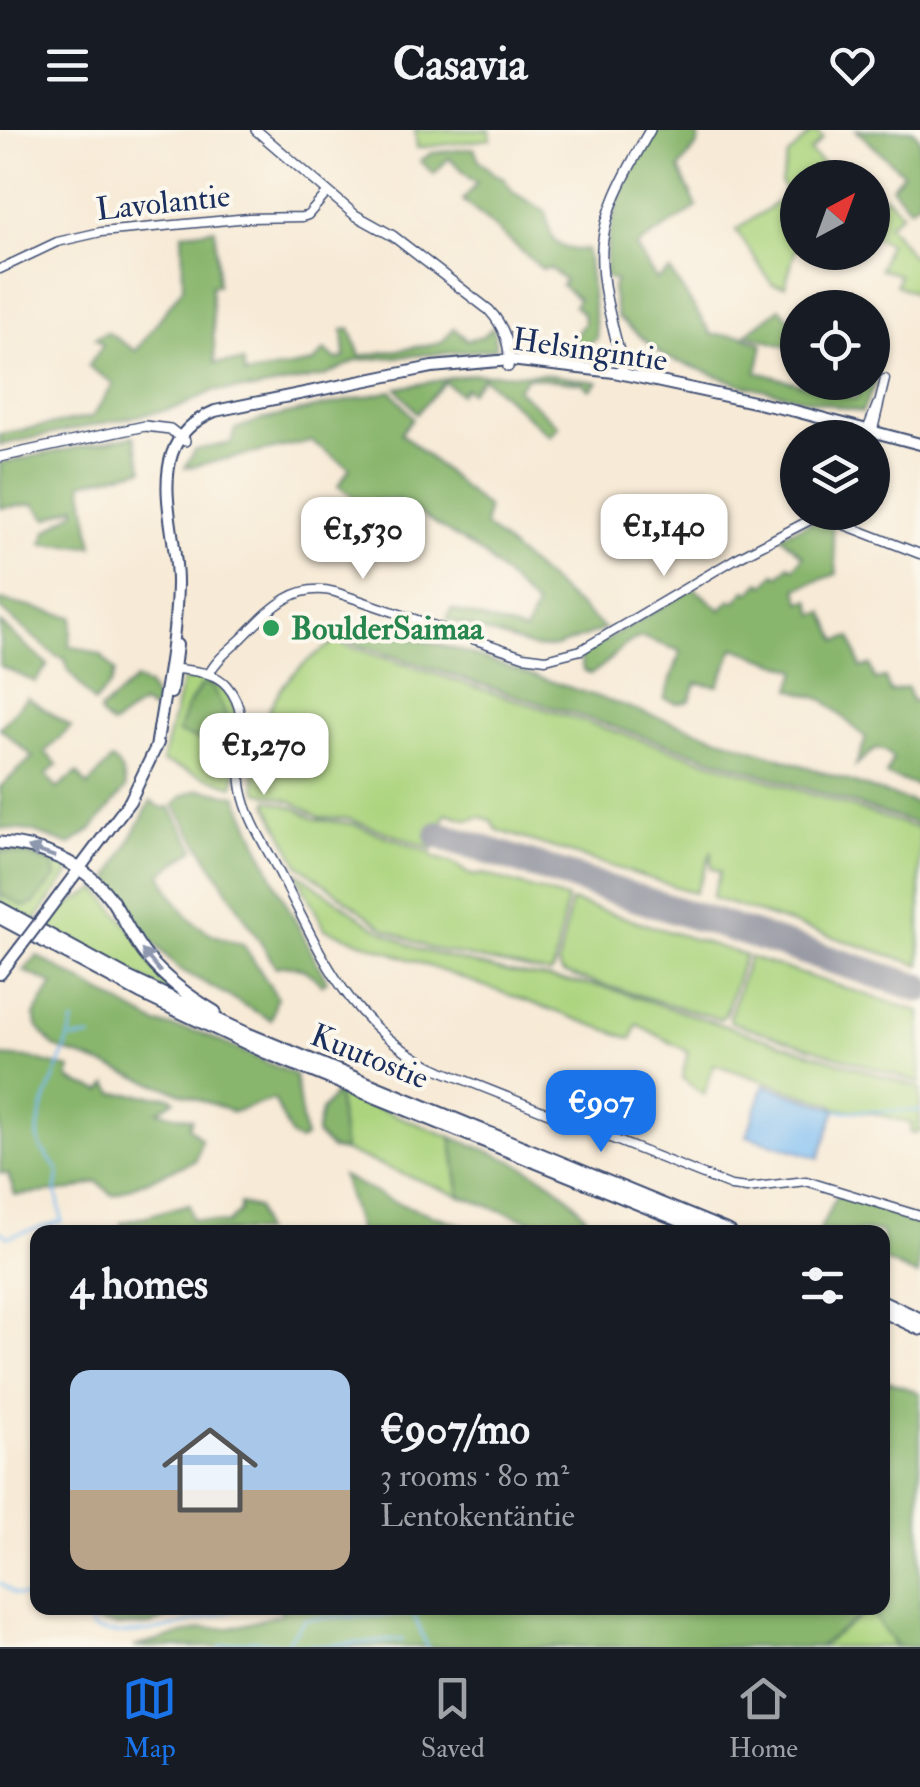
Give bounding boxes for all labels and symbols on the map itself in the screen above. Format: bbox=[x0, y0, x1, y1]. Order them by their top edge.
north arrow bbox=[780, 160, 890, 270]
street label: Lavolantie bbox=[94, 176, 232, 230]
street label: Helsingintie bbox=[510, 319, 670, 381]
pin: €1,140 bbox=[583, 494, 745, 579]
pin: €1,530 bbox=[282, 497, 444, 582]
place label: BoulderSaimaa bbox=[291, 609, 484, 649]
marker: BoulderSaimaa bbox=[260, 617, 282, 639]
pin: €1,270 bbox=[183, 713, 345, 798]
one-way arrow bbox=[26, 844, 56, 859]
one-way arrow bbox=[141, 948, 162, 973]
street label: Kuutostie bbox=[305, 1015, 434, 1099]
pin: €907 bbox=[542, 1070, 660, 1155]

